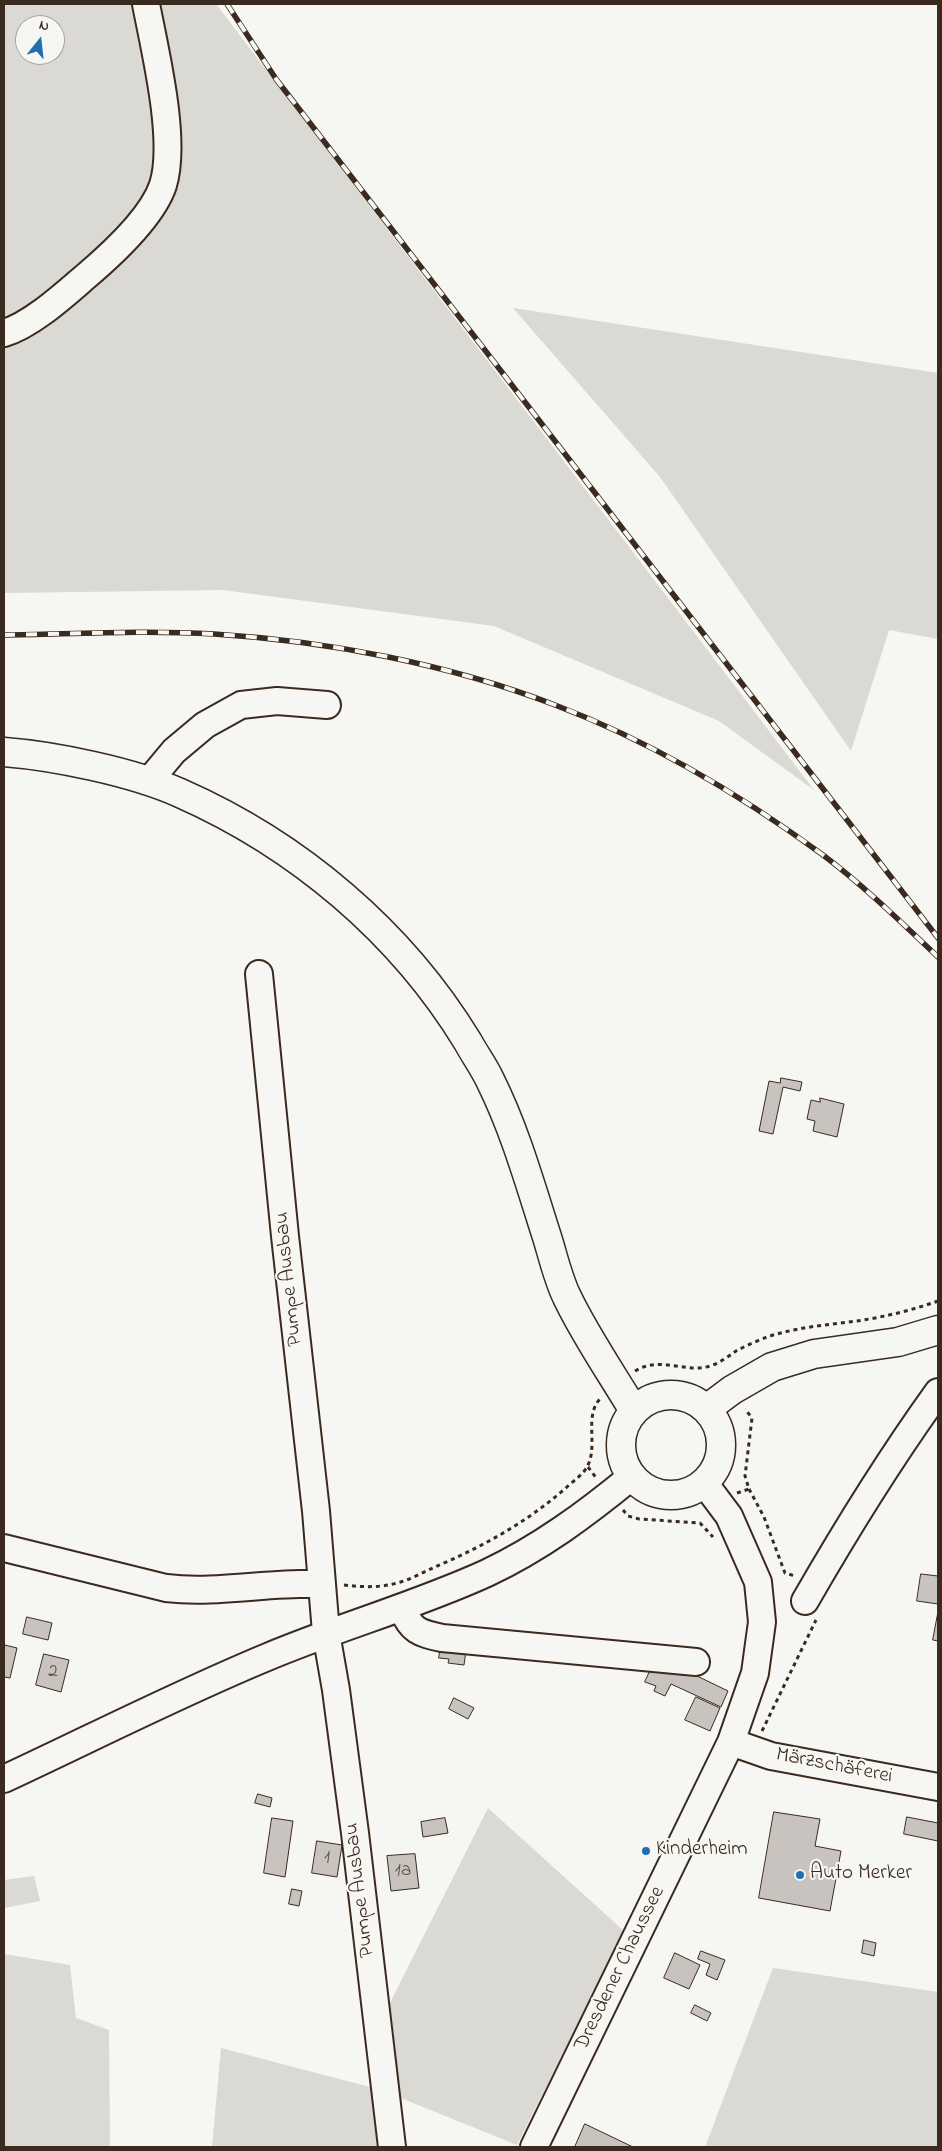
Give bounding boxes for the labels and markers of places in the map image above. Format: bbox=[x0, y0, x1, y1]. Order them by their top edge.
place label: Kinderheim bbox=[656, 1838, 747, 1864]
marker: Kinderheim bbox=[640, 1845, 652, 1857]
place label: Auto Merker bbox=[810, 1862, 912, 1888]
marker: Auto Merker bbox=[794, 1869, 806, 1881]

